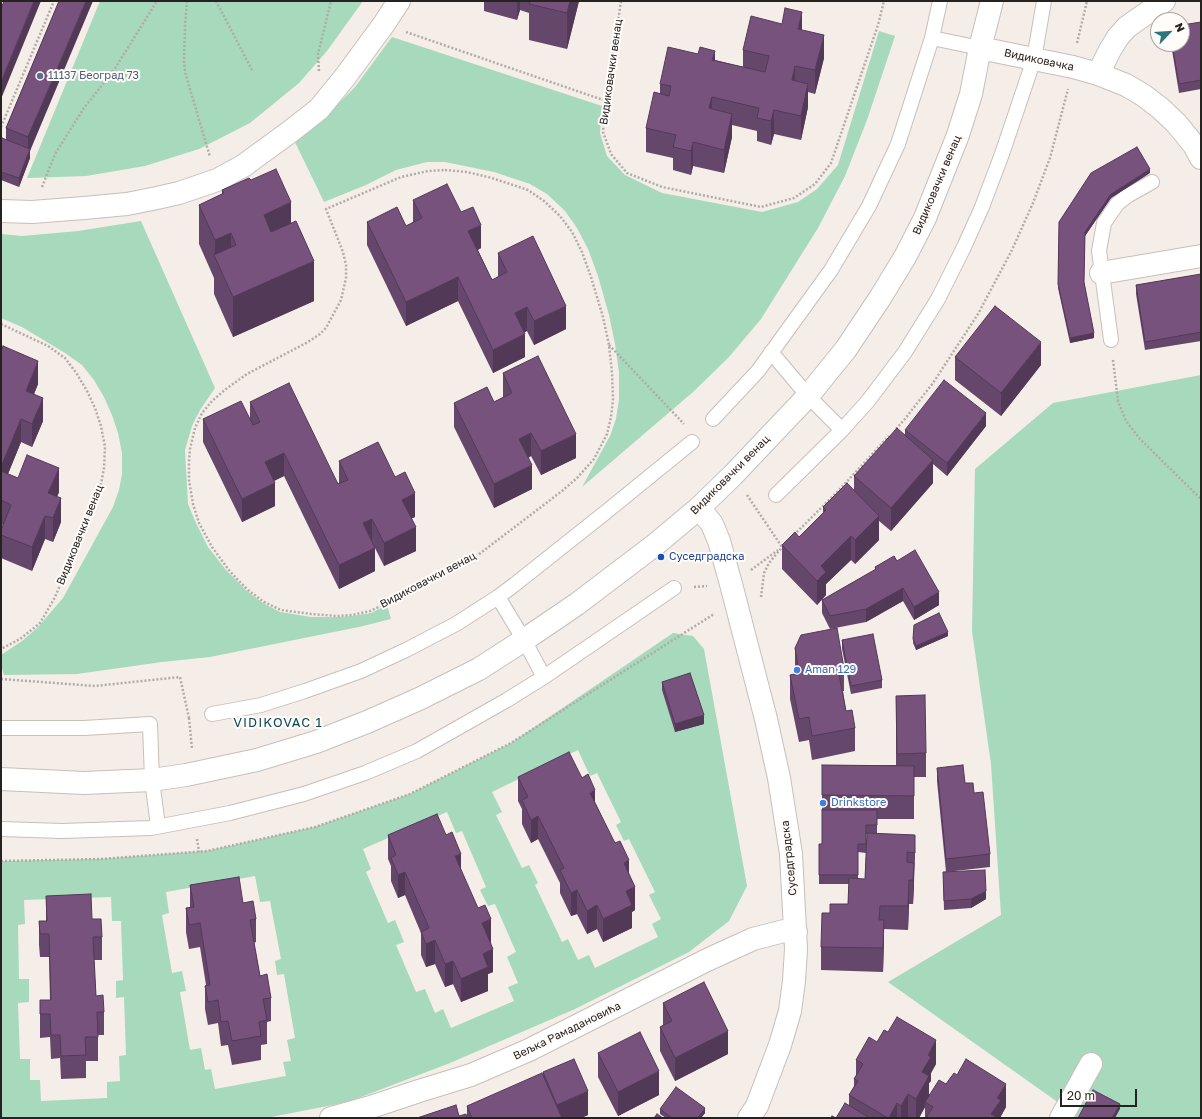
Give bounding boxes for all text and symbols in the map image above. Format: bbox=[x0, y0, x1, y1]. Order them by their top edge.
north arrow bbox=[1150, 12, 1190, 52]
street label: Видиковачки венац bbox=[597, 18, 625, 126]
text: N bbox=[1173, 21, 1188, 34]
street label: Видиковачка bbox=[1003, 46, 1075, 74]
place label: 11137 Београд 73 bbox=[48, 69, 139, 83]
marker: 11137 Београд 73 bbox=[35, 71, 45, 81]
street label: Видиковачки венац bbox=[910, 133, 964, 237]
street label: Видиковачки венац bbox=[688, 433, 772, 517]
street label: Видиковачки венац bbox=[54, 483, 106, 587]
street label: Видиковачки венац bbox=[378, 549, 478, 611]
place label: Суседградска bbox=[669, 550, 744, 564]
marker: Суседградска bbox=[656, 552, 666, 562]
place label: Aman 129 bbox=[805, 663, 856, 677]
marker: Aman 129 bbox=[792, 665, 802, 675]
district label: VIDIKOVAC 1 bbox=[233, 715, 323, 731]
place label: Drinkstore bbox=[831, 796, 886, 810]
marker: Drinkstore bbox=[818, 798, 828, 808]
street label: Суседградска bbox=[778, 820, 800, 896]
street label: Вељка Рамадановића bbox=[511, 999, 623, 1063]
scale bar bbox=[1062, 1081, 1139, 1107]
text: 20 m bbox=[1067, 1088, 1095, 1103]

